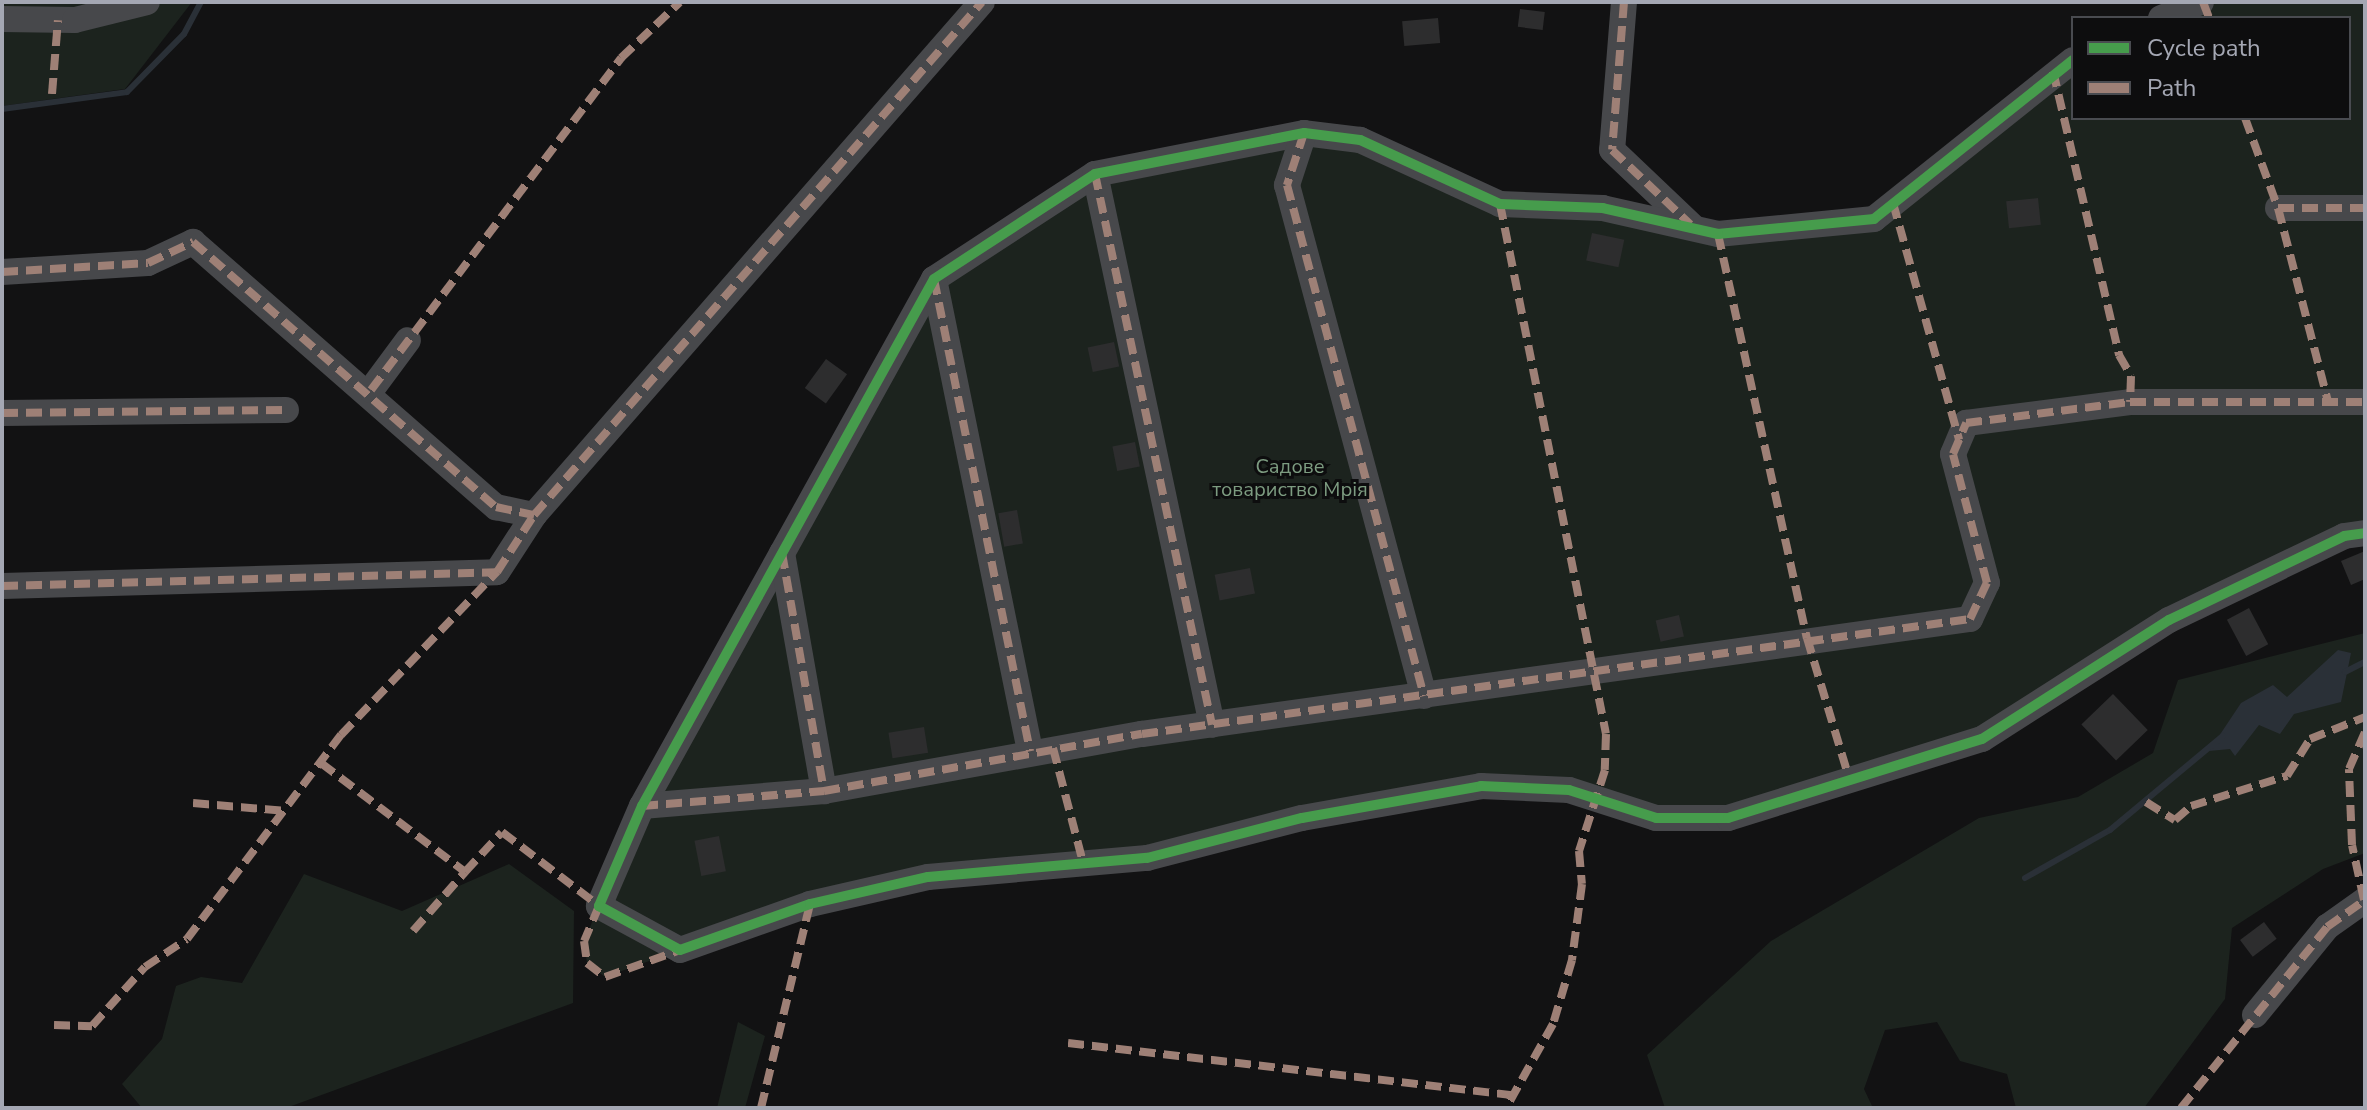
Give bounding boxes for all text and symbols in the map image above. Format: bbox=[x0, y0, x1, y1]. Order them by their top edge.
legend bbox=[2071, 16, 2351, 120]
text: Cycle path bbox=[2147, 32, 2261, 64]
text: Path bbox=[2147, 72, 2196, 104]
park label: Садове товариство Мрія bbox=[1212, 455, 1368, 502]

